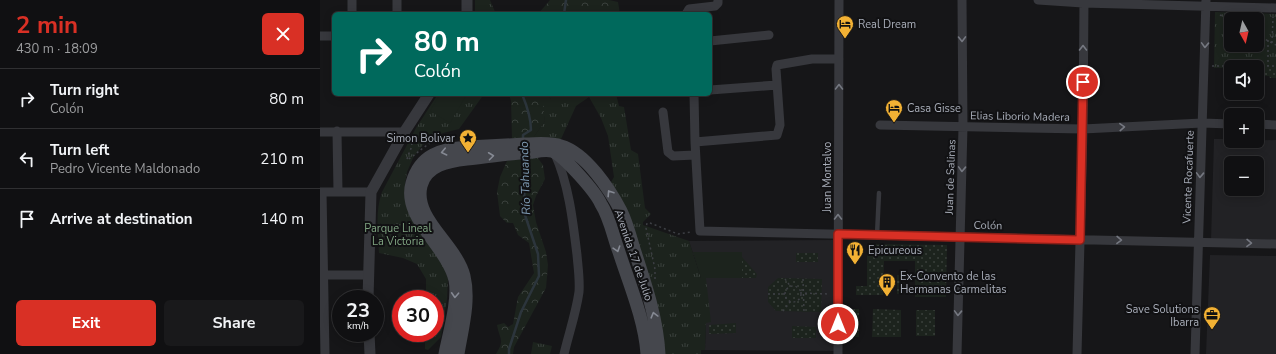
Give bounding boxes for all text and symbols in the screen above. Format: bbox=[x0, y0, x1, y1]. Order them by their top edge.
text: 2 min bbox=[16, 9, 78, 41]
north arrow bbox=[1224, 12, 1264, 52]
map controls bbox=[1224, 12, 1264, 196]
button: close bbox=[262, 13, 304, 55]
hotel icon: Real Dream bbox=[835, 14, 855, 39]
place label: Real Dream bbox=[858, 17, 916, 32]
text: 80 m bbox=[414, 23, 480, 61]
icon: right bbox=[348, 28, 400, 80]
one-way arrow bbox=[958, 36, 966, 42]
text: 430 m · 18:09 bbox=[16, 40, 98, 58]
one-way arrow bbox=[1201, 42, 1209, 48]
one-way arrow bbox=[1079, 45, 1087, 51]
text: Colón bbox=[414, 59, 461, 83]
button: sound bbox=[1224, 60, 1264, 100]
pin bbox=[1066, 65, 1100, 99]
icon: arrive bbox=[1072, 71, 1094, 93]
text: Turn right bbox=[50, 80, 119, 100]
one-way arrow bbox=[835, 84, 843, 90]
icon: right bbox=[16, 88, 38, 110]
text: 80 m bbox=[269, 89, 304, 109]
hotel icon: Casa Gisse bbox=[884, 98, 904, 123]
text: Colón bbox=[50, 100, 84, 118]
place label: Casa Gisse bbox=[907, 101, 961, 116]
street label: Elias Liborio Madera bbox=[970, 108, 1070, 125]
button: + bbox=[1224, 108, 1264, 148]
one-way arrow bbox=[1119, 123, 1125, 131]
place icon: Simon Bolivar bbox=[458, 128, 478, 153]
street label: Vicente Rocafuerte bbox=[1179, 130, 1198, 225]
place label: Simon Bolivar bbox=[386, 131, 455, 146]
street label: Juan de Salinas bbox=[942, 139, 959, 216]
text: Turn left bbox=[50, 140, 109, 160]
water label: Río Tahuando bbox=[516, 141, 534, 215]
street label: Juan Montalvo bbox=[820, 142, 835, 213]
one-way arrow bbox=[440, 147, 447, 155]
icon: left bbox=[16, 148, 38, 170]
text: 210 m bbox=[260, 149, 304, 169]
one-way arrow bbox=[488, 152, 494, 161]
button: − bbox=[1224, 156, 1264, 196]
text: Pedro Vicente Maldonado bbox=[50, 160, 200, 178]
one-way arrow bbox=[958, 166, 966, 172]
one-way arrow bbox=[1196, 172, 1205, 178]
one-way arrow bbox=[608, 191, 615, 198]
street label: Avenida 17 de Julio bbox=[611, 207, 656, 303]
icon: arrive bbox=[16, 208, 38, 230]
text: Arrive at destination bbox=[50, 209, 193, 229]
text: 140 m bbox=[260, 209, 304, 229]
one-way arrow bbox=[834, 214, 842, 220]
street label: Colón bbox=[974, 218, 1002, 233]
park label: Parque Lineal La Victoria bbox=[364, 221, 432, 249]
one-way arrow bbox=[1116, 236, 1122, 245]
one-way arrow bbox=[1246, 239, 1252, 248]
restaurant icon: Epicureous bbox=[845, 240, 865, 265]
place label: Epicureous bbox=[868, 243, 922, 258]
one-way arrow bbox=[613, 245, 621, 252]
place label: Ex-Convento de las Hermanas Carmelitas bbox=[900, 269, 1007, 297]
building icon: Ex-Convento de las Hermanas Carmelitas bbox=[877, 272, 897, 297]
speed limit sign: 30 bbox=[392, 290, 444, 342]
one-way arrow bbox=[451, 292, 459, 298]
text: 23 bbox=[346, 297, 370, 324]
button: Exit bbox=[16, 300, 156, 346]
button: Share bbox=[164, 300, 304, 346]
place label: Save Solutions Ibarra bbox=[1126, 302, 1199, 330]
position arrow bbox=[817, 303, 859, 345]
office icon: Save Solutions Ibarra bbox=[1202, 305, 1222, 330]
one-way arrow bbox=[954, 310, 963, 316]
one-way arrow bbox=[650, 312, 658, 319]
text: km/h bbox=[347, 319, 369, 333]

